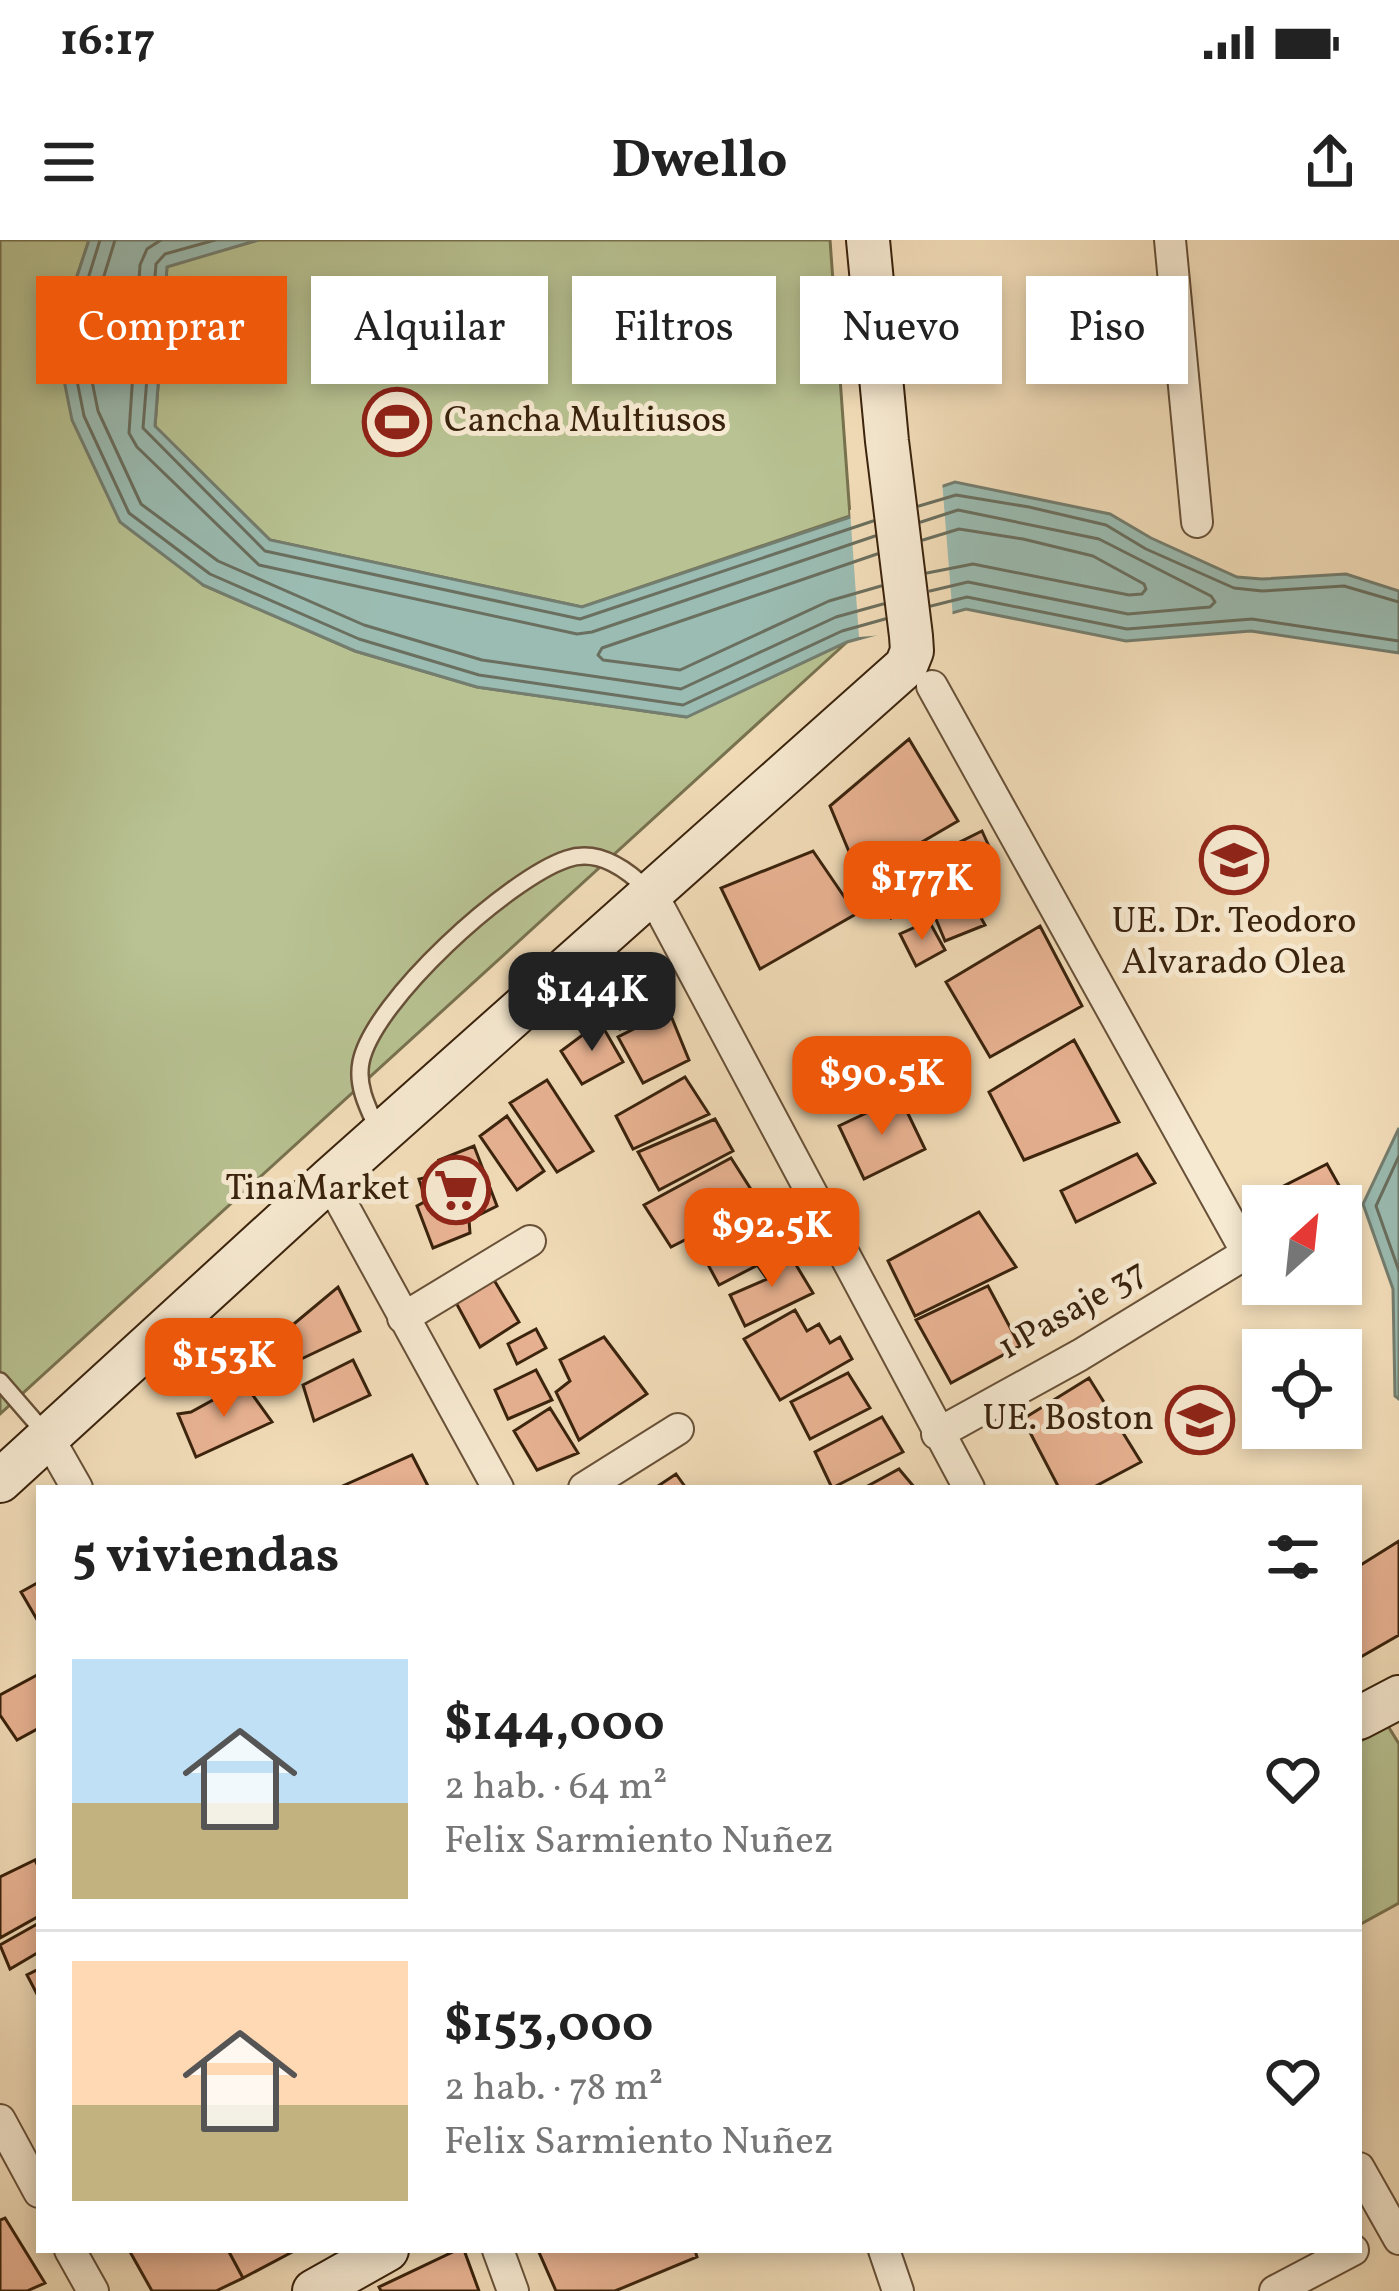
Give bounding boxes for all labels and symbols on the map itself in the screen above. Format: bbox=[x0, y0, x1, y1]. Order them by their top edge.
sports icon: Cancha Multiusos bbox=[362, 387, 432, 457]
place label: Cancha Multiusos bbox=[444, 397, 726, 447]
school or university icon: UE. Dr. Teodoro Alvarado Olea bbox=[1199, 825, 1269, 895]
pin: $177K bbox=[838, 841, 1006, 943]
place label: UE. Dr. Teodoro Alvarado Olea bbox=[1112, 898, 1356, 989]
pin: $144K bbox=[508, 952, 676, 1054]
pin: $90.5K bbox=[784, 1036, 980, 1138]
supermarket icon: TinaMarket bbox=[421, 1155, 491, 1225]
place label: TinaMarket bbox=[225, 1165, 410, 1215]
north arrow bbox=[1242, 1185, 1362, 1305]
pin: $92.5K bbox=[674, 1188, 870, 1290]
street label: 1 Pasaje 37 bbox=[990, 1248, 1156, 1374]
pin: $153K bbox=[140, 1318, 308, 1420]
school or university icon: UE. Boston bbox=[1165, 1385, 1235, 1455]
place label: UE. Boston bbox=[982, 1395, 1154, 1445]

